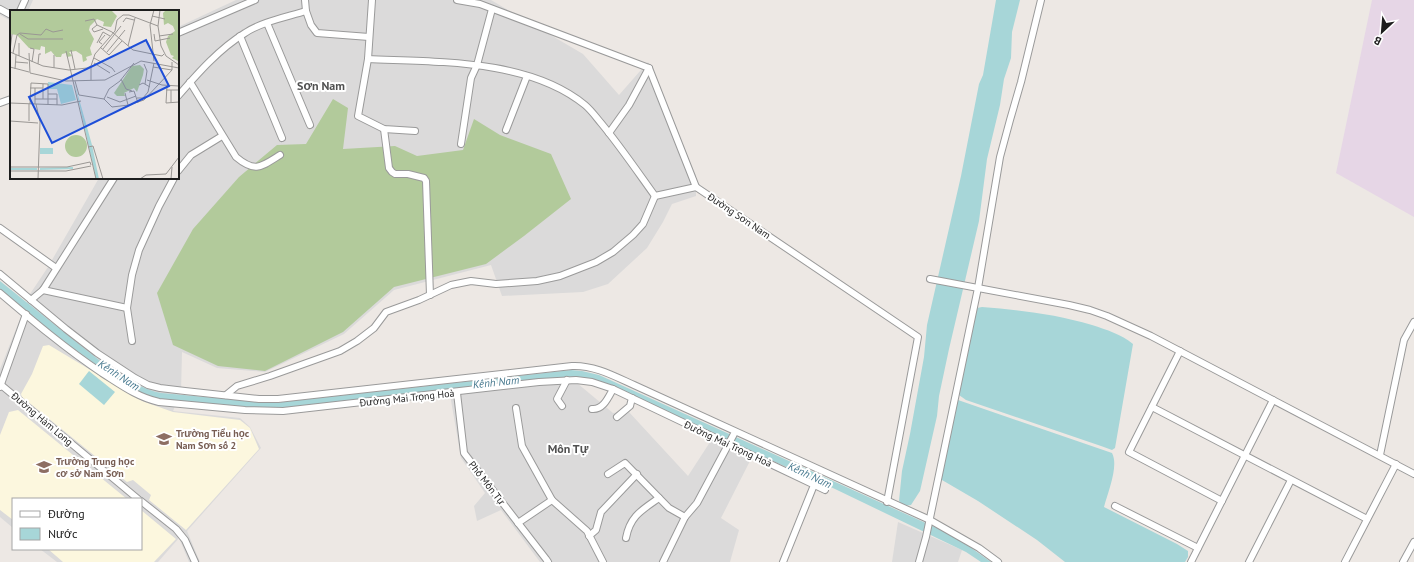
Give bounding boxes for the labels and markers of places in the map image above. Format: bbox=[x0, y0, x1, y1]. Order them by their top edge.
place label: Trường Tiểu học Nam Sơn số 2 bbox=[176, 427, 250, 452]
school or university icon: Trường Tiểu học Nam Sơn số 2 bbox=[155, 430, 173, 448]
place label: Trường Trung học cơ sở Nam Sơn bbox=[56, 455, 135, 480]
school or university icon: Trường Trung học cơ sở Nam Sơn bbox=[35, 458, 53, 476]

